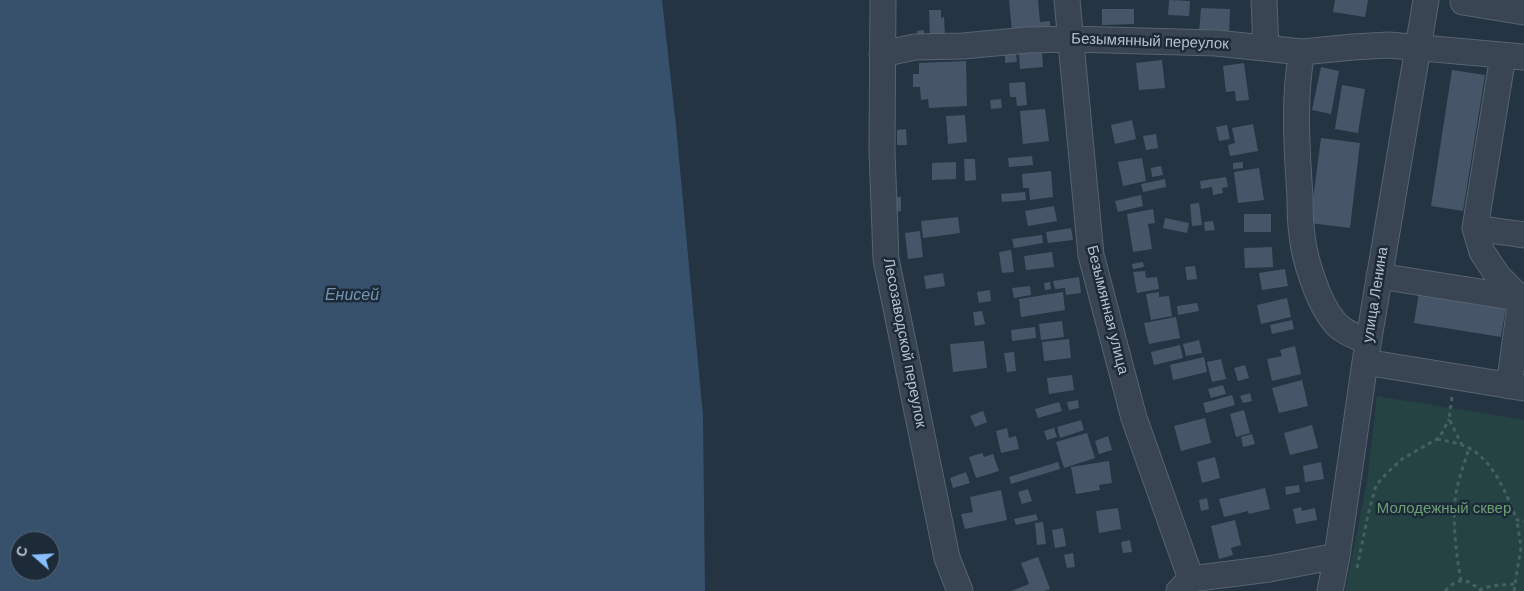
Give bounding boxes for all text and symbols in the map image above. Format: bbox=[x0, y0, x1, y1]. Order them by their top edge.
street label: Безымянный переулок bbox=[1071, 30, 1229, 54]
street label: Безымянная улица bbox=[1082, 244, 1132, 376]
street label: улица Ленина bbox=[1360, 246, 1392, 344]
street label: Лесозаводской переулок bbox=[879, 257, 929, 429]
water label: Енисей bbox=[325, 286, 379, 306]
park label: Молодежный сквер bbox=[1377, 500, 1511, 518]
north arrow bbox=[10, 531, 60, 581]
text: С bbox=[12, 544, 32, 559]

